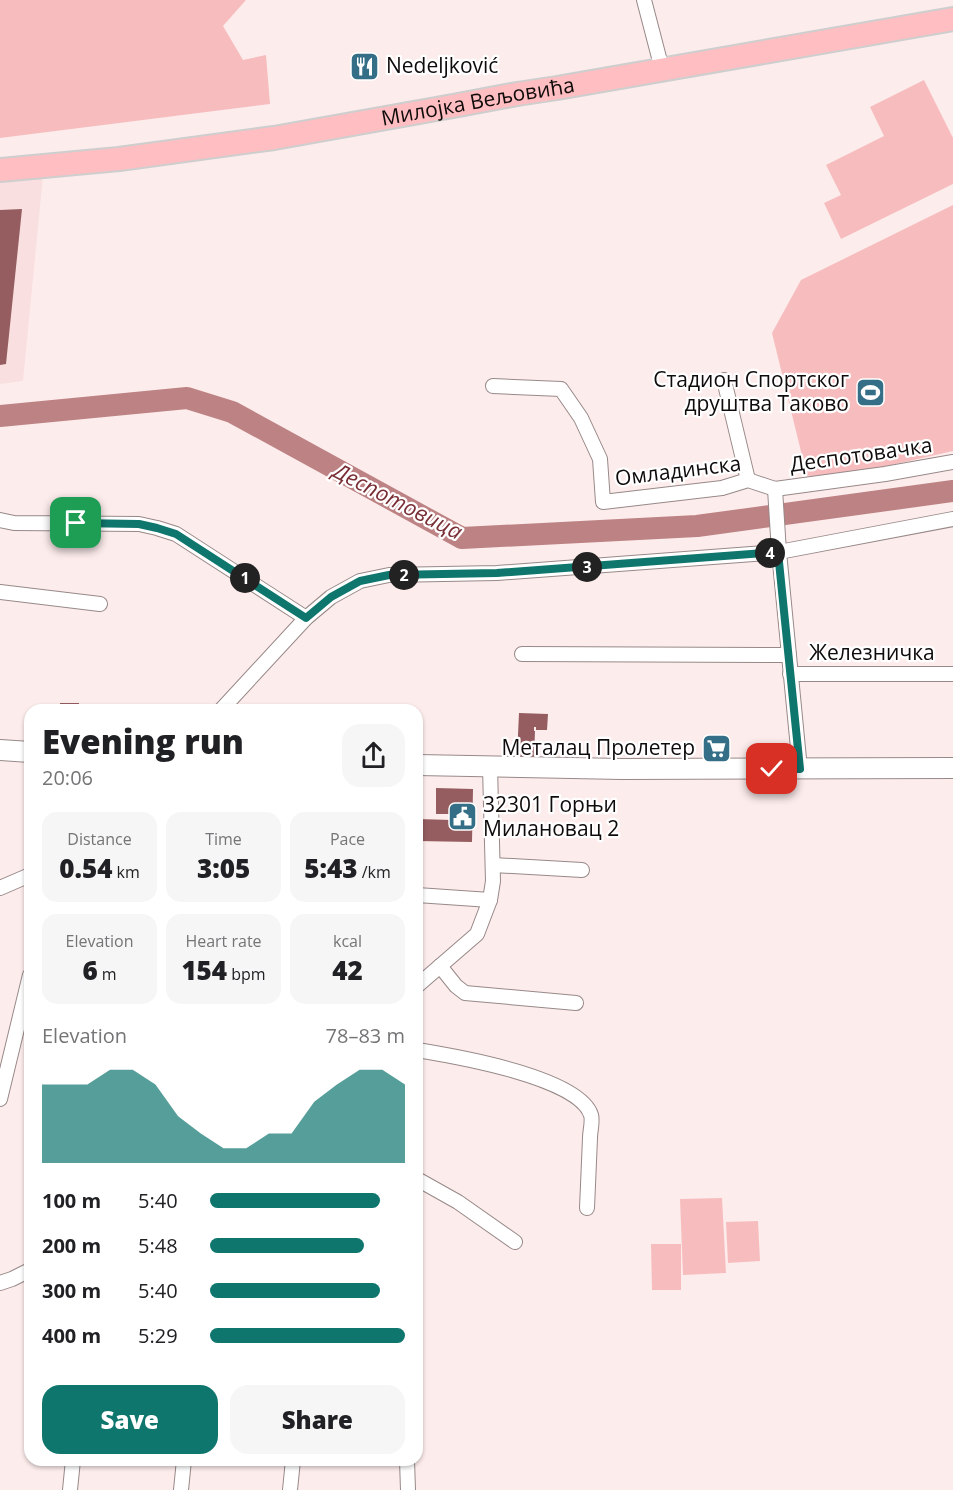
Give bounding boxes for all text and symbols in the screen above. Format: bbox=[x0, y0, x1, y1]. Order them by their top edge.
restaurant icon: Nedeljković bbox=[349, 50, 381, 82]
place label: Nedeljković bbox=[386, 51, 498, 79]
street label: Милојка Вељовића bbox=[379, 70, 577, 132]
place label: Стадион Спортског друштва Таково bbox=[653, 365, 849, 417]
sports icon: Стадион Спортског друштва Таково bbox=[854, 376, 886, 408]
street label: Деспотовачка bbox=[788, 430, 934, 478]
street label: Омладинска bbox=[613, 448, 742, 492]
water label: Деспотовица bbox=[327, 454, 468, 546]
pin bbox=[50, 497, 101, 548]
icon: arrive bbox=[59, 506, 92, 539]
pin: 4 bbox=[755, 538, 785, 568]
text: 4 bbox=[765, 542, 775, 564]
pin: 3 bbox=[572, 552, 602, 582]
text: 3 bbox=[582, 556, 592, 578]
pin: 2 bbox=[389, 560, 419, 590]
pin: 1 bbox=[230, 563, 260, 593]
text: 2 bbox=[399, 564, 409, 586]
text: 1 bbox=[240, 567, 250, 589]
street label: Железничка bbox=[809, 638, 935, 666]
text: Evening run bbox=[42, 719, 244, 764]
button: share bbox=[342, 724, 405, 787]
supermarket icon: Металац Пролетер bbox=[700, 732, 732, 764]
place label: Металац Пролетер bbox=[501, 733, 695, 761]
pin bbox=[746, 743, 797, 794]
icon: check bbox=[755, 752, 788, 785]
text: 20:06 bbox=[42, 764, 93, 791]
place label: 32301 Горњи Милановац 2 bbox=[483, 790, 619, 842]
public building icon: 32301 Горњи Милановац 2 bbox=[446, 801, 478, 833]
text: Distance bbox=[67, 828, 132, 850]
text: Time bbox=[205, 828, 242, 850]
text: Pace bbox=[330, 828, 365, 850]
text: 0.54 bbox=[59, 850, 112, 886]
text: 3:05 bbox=[197, 850, 250, 886]
text: 5:43 bbox=[304, 850, 357, 886]
text: km bbox=[112, 861, 140, 883]
text: /km bbox=[357, 861, 391, 883]
text: Elevation bbox=[66, 930, 133, 952]
text: Heart rate bbox=[185, 930, 262, 952]
text: kcal bbox=[333, 930, 362, 952]
text: 6 bbox=[82, 952, 98, 988]
text: 154 bbox=[181, 952, 227, 988]
text: 42 bbox=[332, 952, 363, 988]
text: m bbox=[98, 963, 117, 985]
text: bpm bbox=[227, 963, 266, 985]
text: Elevation bbox=[42, 1022, 127, 1049]
text: 78–83 m bbox=[326, 1022, 405, 1049]
text: 100 m bbox=[42, 1187, 101, 1214]
text: 5:40 bbox=[138, 1187, 178, 1214]
text: 200 m bbox=[42, 1232, 101, 1259]
text: 5:48 bbox=[138, 1232, 178, 1259]
text: 300 m bbox=[42, 1277, 101, 1304]
text: 5:40 bbox=[138, 1277, 178, 1304]
text: 400 m bbox=[42, 1322, 101, 1349]
text: 5:29 bbox=[138, 1322, 178, 1349]
button: Save bbox=[42, 1385, 218, 1454]
button: Share bbox=[230, 1385, 405, 1454]

